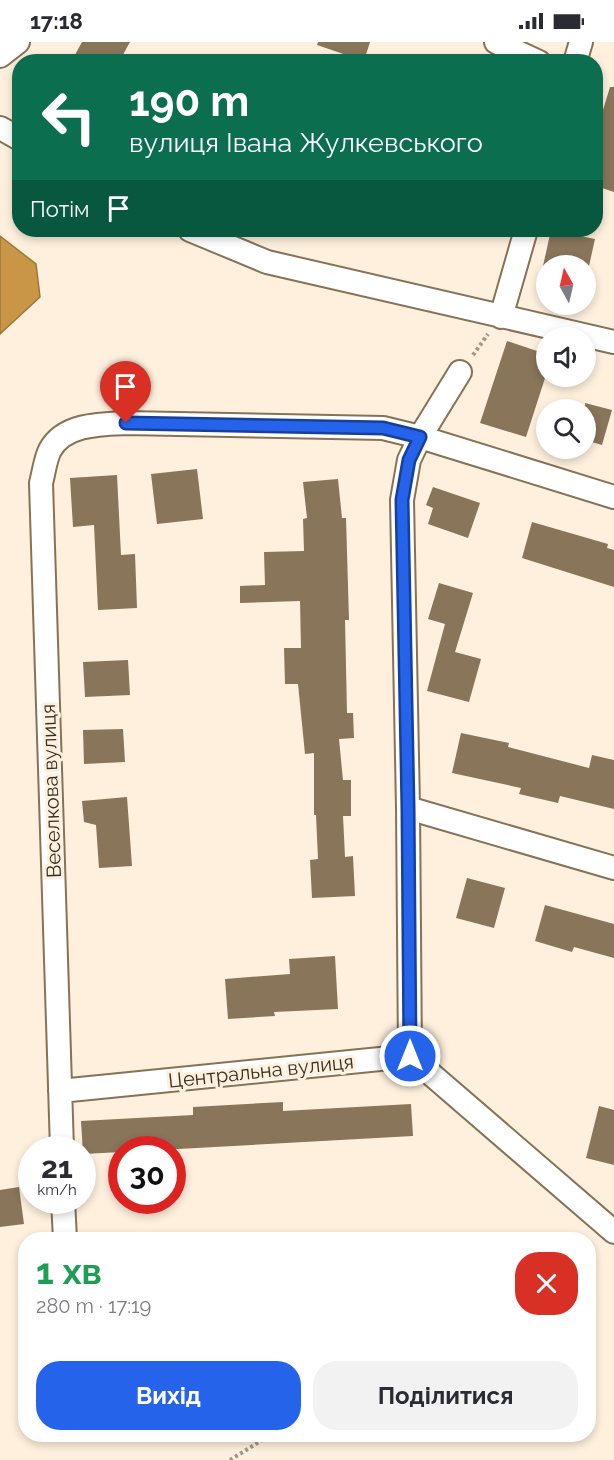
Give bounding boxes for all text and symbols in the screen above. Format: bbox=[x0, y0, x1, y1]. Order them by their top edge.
text: 17:18 bbox=[30, 8, 83, 34]
text: 190 m bbox=[129, 77, 249, 126]
icon: left bbox=[30, 78, 108, 156]
text: вулиця Івана Жулкевського bbox=[129, 127, 483, 158]
icon: arrive bbox=[102, 192, 135, 225]
text: Потім bbox=[30, 196, 90, 222]
north arrow bbox=[536, 255, 596, 315]
map controls bbox=[536, 255, 596, 459]
button: sound bbox=[536, 327, 596, 387]
pin bbox=[100, 361, 151, 423]
icon: arrive bbox=[109, 370, 142, 403]
button: search bbox=[536, 399, 596, 459]
street label: Веселкова вулиця bbox=[36, 704, 66, 878]
position arrow bbox=[378, 1024, 442, 1088]
street label: Центральна вулиця bbox=[167, 1049, 355, 1093]
speed limit sign: 30 bbox=[108, 1136, 186, 1214]
text: 21 bbox=[41, 1150, 73, 1185]
text: km/h bbox=[37, 1181, 77, 1199]
text: 1 хв bbox=[36, 1250, 102, 1292]
button: close bbox=[515, 1252, 578, 1315]
text: 280 m · 17:19 bbox=[36, 1294, 151, 1318]
button: Вихід bbox=[36, 1361, 301, 1430]
button: Поділитися bbox=[313, 1361, 578, 1430]

